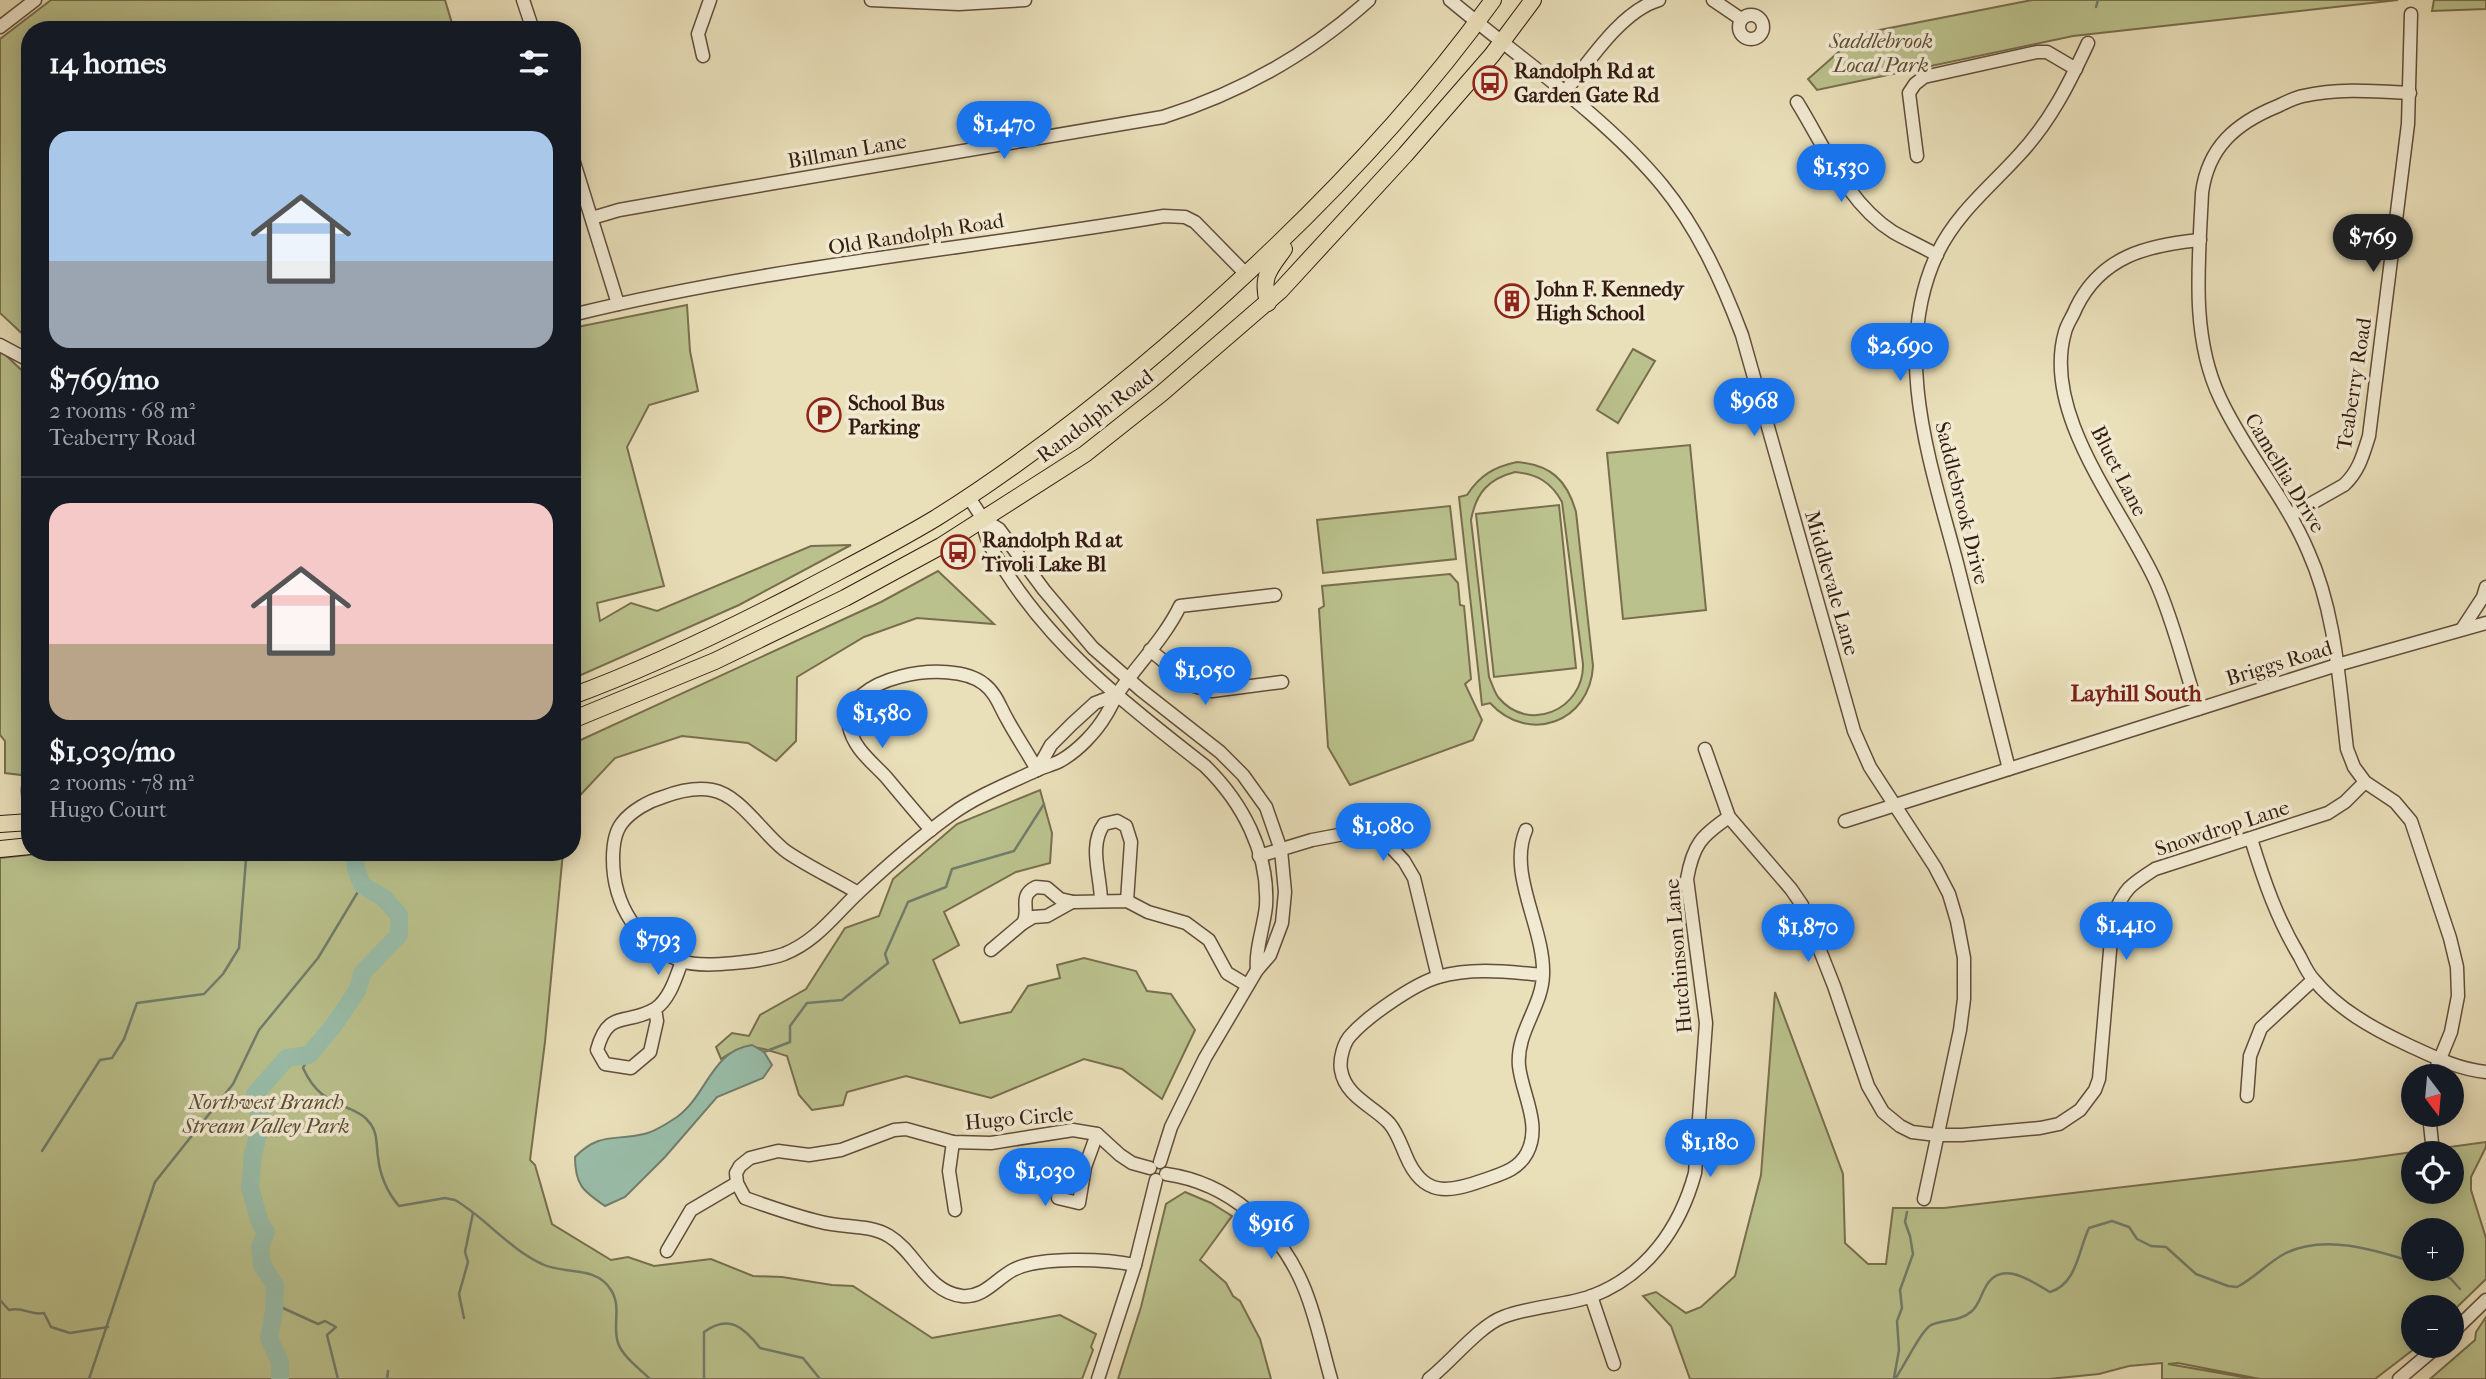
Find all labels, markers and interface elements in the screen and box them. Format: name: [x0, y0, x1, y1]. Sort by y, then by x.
park label: Saddlebrook Local Park: [1828, 29, 1933, 77]
icon: filters: [515, 44, 553, 82]
text: 14 homes: [49, 46, 166, 81]
place label: Randolph Rd at Garden Gate Rd: [1514, 59, 1660, 107]
bus stop icon: Randolph Rd at Garden Gate Rd: [1471, 64, 1509, 102]
pin: $1,470: [947, 102, 1061, 161]
text: $1,470: [973, 110, 1035, 137]
street label: Billman Lane: [786, 129, 908, 173]
pin: $1,530: [1784, 144, 1898, 204]
text: $1,530: [1813, 153, 1869, 180]
icon: home: [238, 176, 364, 302]
street label: Old Randolph Road: [826, 208, 1006, 260]
pin: $769: [2332, 215, 2414, 274]
text: $769: [2349, 223, 2397, 250]
place label: John F. Kennedy High School: [1534, 277, 1685, 325]
building icon: John F. Kennedy High School: [1493, 282, 1531, 320]
street label: Teaberry Road: [2332, 315, 2376, 452]
pin: $2,690: [1843, 324, 1957, 383]
text: $2,690: [1867, 332, 1933, 359]
text: $769/mo: [49, 362, 159, 397]
street label: Randolph Road: [1032, 364, 1158, 468]
pin: $968: [1713, 378, 1795, 438]
text: $968: [1730, 387, 1778, 414]
place label: School Bus Parking: [848, 391, 945, 439]
parking icon: School Bus Parking: [805, 396, 843, 434]
text: 2 rooms · 68 m²: [49, 397, 195, 424]
street label: Camellia Drive: [2240, 409, 2330, 537]
street label: Saddlebrook Drive: [1930, 419, 1994, 587]
street label: Bluet Lane: [2086, 422, 2152, 520]
text: Teaberry Road: [49, 424, 196, 451]
street label: Middlevale Lane: [1800, 508, 1864, 658]
place label: Randolph Rd at Tivoli Lake Bl: [981, 528, 1123, 576]
bus stop icon: Randolph Rd at Tivoli Lake Bl: [939, 533, 977, 571]
icon: home: [238, 548, 364, 674]
street label: Briggs Road: [2223, 635, 2336, 691]
pin: $1,050: [1148, 648, 1262, 707]
text: $1,050: [1175, 656, 1235, 683]
district label: Layhill South: [2070, 680, 2203, 707]
pin: $1,580: [825, 690, 939, 750]
text: $1,580: [853, 699, 911, 726]
text: $1,030/mo: [49, 734, 175, 769]
text: 2 rooms · 78 m²: [49, 769, 194, 796]
street label: Snowdrop Lane: [2152, 795, 2292, 861]
text: Hugo Court: [49, 796, 167, 823]
pin: $1,080: [1326, 804, 1440, 863]
text: $1,080: [1352, 812, 1414, 839]
street label: Hutchinson Lane: [1659, 878, 1697, 1034]
pin: $1,410: [2069, 902, 2183, 962]
pin: $1,870: [1751, 904, 1865, 964]
text: $1,410: [2096, 911, 2156, 938]
text: $1,870: [1778, 913, 1838, 940]
pin: $793: [617, 918, 699, 977]
text: $793: [635, 926, 681, 953]
north arrow: [2401, 1064, 2464, 1127]
map controls: [2401, 1064, 2464, 1358]
park label: Northwest Branch Stream Valley Park: [181, 1090, 350, 1138]
street label: Hugo Circle: [964, 1101, 1074, 1135]
pin: $1,180: [1653, 1120, 1767, 1179]
text: $1,180: [1681, 1128, 1739, 1155]
button: locate: [2401, 1141, 2464, 1204]
pin: $1,030: [988, 1148, 1102, 1208]
text: $1,030: [1015, 1157, 1075, 1184]
pin: $916: [1230, 1202, 1312, 1261]
text: $916: [1248, 1210, 1294, 1237]
button: +: [2401, 1218, 2464, 1281]
button: −: [2401, 1295, 2464, 1358]

